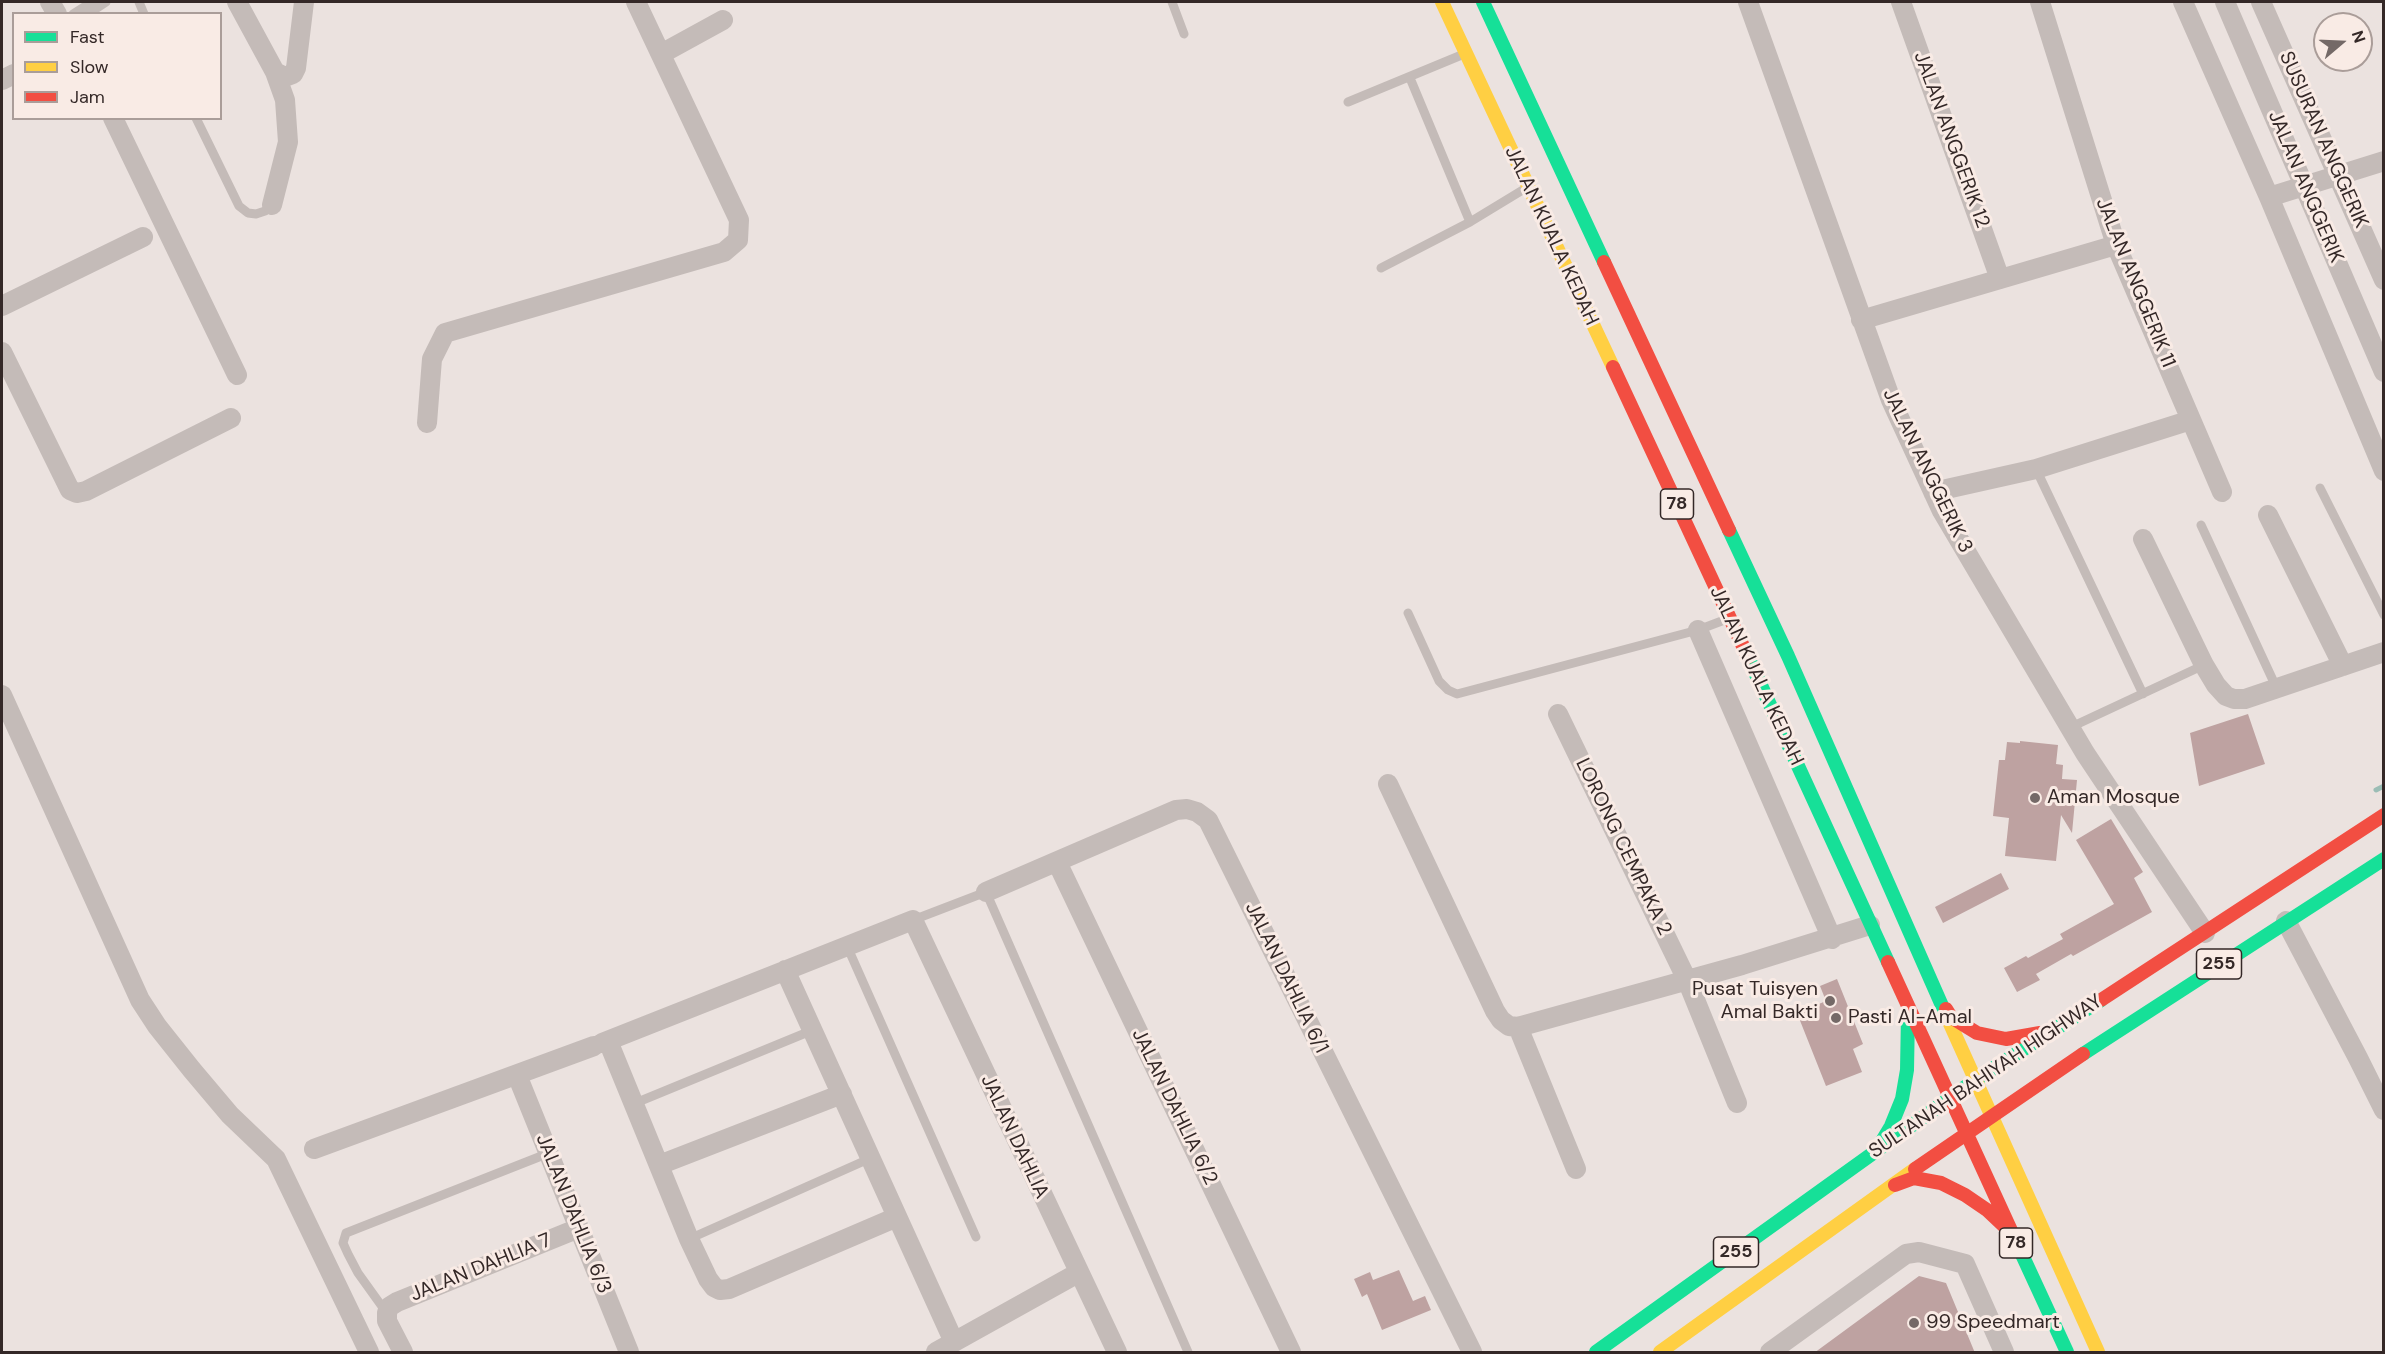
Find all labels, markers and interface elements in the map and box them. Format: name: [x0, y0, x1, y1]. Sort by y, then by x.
legend: [12, 12, 222, 120]
north arrow: [2313, 12, 2373, 72]
text: Fast: [70, 25, 105, 49]
text: N: [2347, 28, 2370, 46]
street label: SUSURAN ANGGERIK: [2273, 48, 2373, 232]
street label: JALAN ANGGERIK 12: [1908, 49, 1994, 231]
text: Slow: [70, 55, 109, 79]
text: Jam: [70, 85, 105, 109]
street label: JALAN ANGGERIK: [2262, 107, 2348, 267]
street label: JALAN KUALA KEDAH: [1499, 143, 1603, 329]
street label: JALAN ANGGERIK 11: [2090, 195, 2180, 371]
street label: JALAN ANGGERIK 3: [1877, 385, 1977, 557]
road number: 78: [1660, 489, 1694, 519]
street label: JALAN KUALA KEDAH: [1704, 583, 1808, 769]
street label: LORONG CEMPAKA 2: [1570, 755, 1676, 939]
place label: Aman Mosque: [2047, 786, 2180, 810]
marker: Aman Mosque: [2028, 791, 2042, 805]
street label: JALAN DAHLIA 6/1: [1239, 899, 1333, 1057]
road number: 255: [2196, 949, 2242, 979]
place label: Pusat Tuisyen Amal Bakti: [1692, 978, 1818, 1025]
street label: SULTANAH BAHIYAH HIGHWAY: [1865, 990, 2107, 1164]
marker: Pusat Tuisyen Amal Bakti: [1823, 994, 1837, 1008]
place label: Pasti Al-Amal: [1848, 1006, 1972, 1030]
marker: Pasti Al-Amal: [1829, 1011, 1843, 1025]
street label: JALAN DAHLIA 6/2: [1126, 1025, 1222, 1189]
street label: JALAN DAHLIA: [975, 1071, 1053, 1203]
street label: JALAN DAHLIA 6/3: [530, 1131, 616, 1297]
road number: 78: [2000, 1228, 2032, 1258]
street label: JALAN DAHLIA 7: [407, 1229, 555, 1307]
road number: 255: [1714, 1237, 1758, 1267]
place label: 99 Speedmart: [1926, 1311, 2060, 1335]
marker: 99 Speedmart: [1907, 1316, 1921, 1330]

